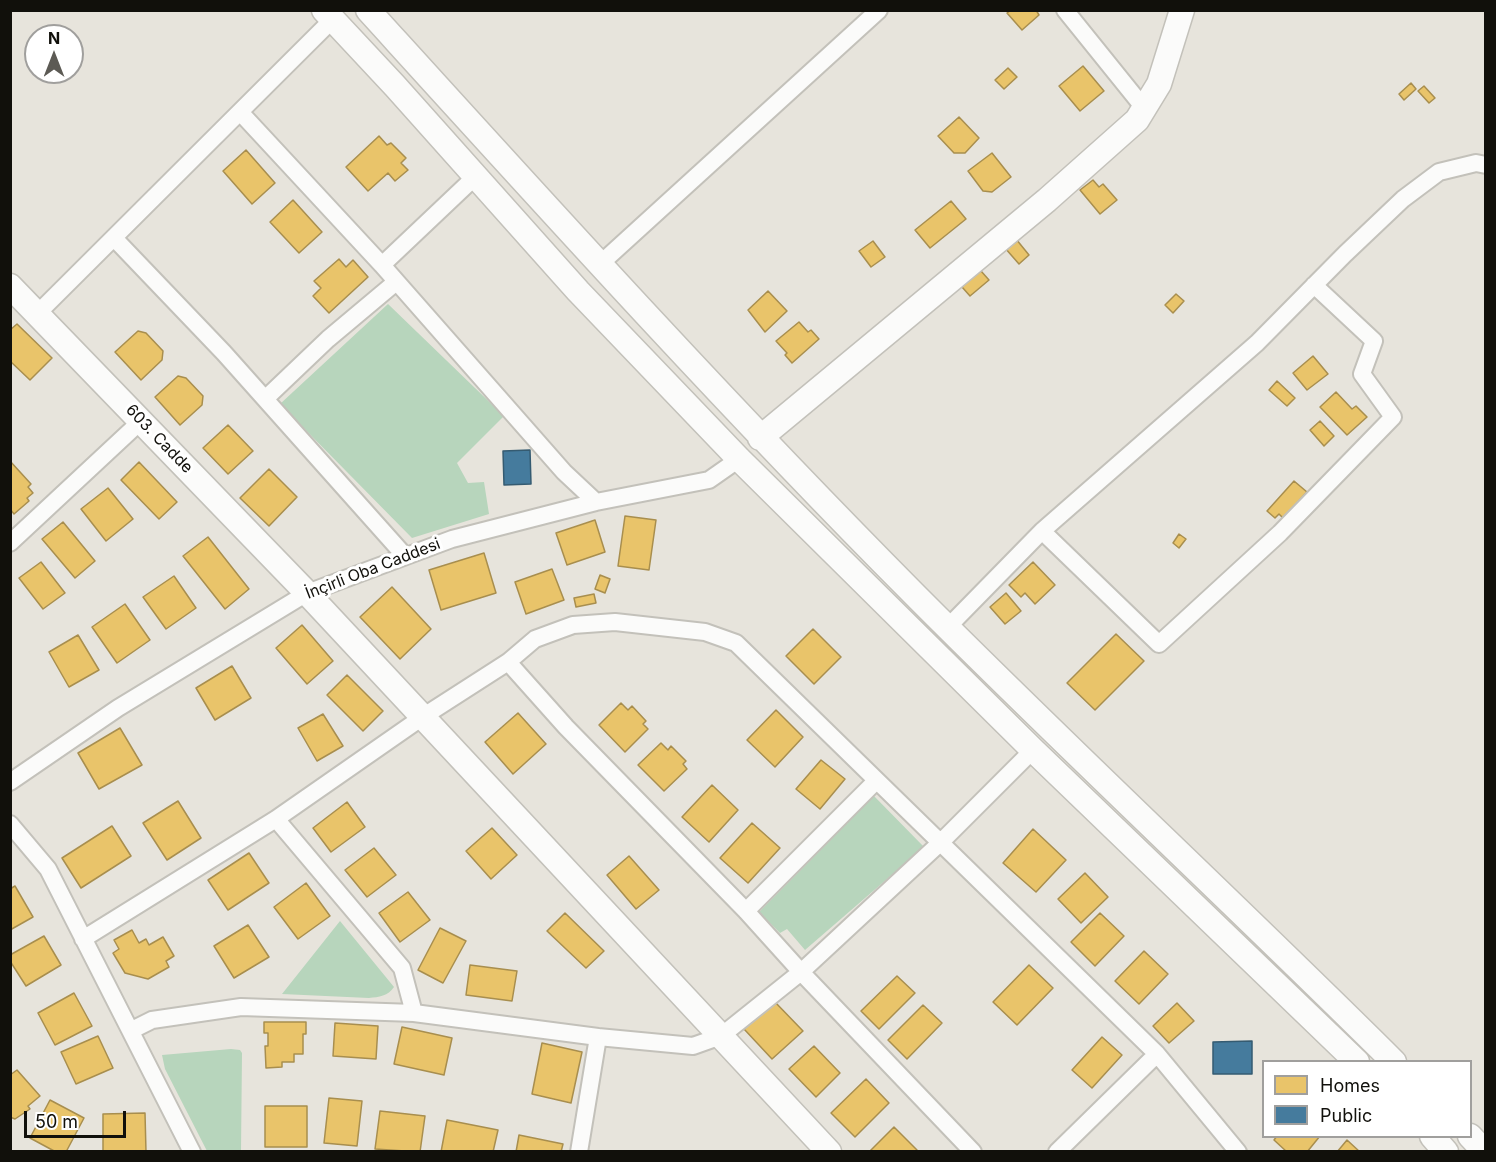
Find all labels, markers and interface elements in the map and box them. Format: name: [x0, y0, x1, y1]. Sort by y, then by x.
north arrow: [24, 24, 84, 84]
text: N: [48, 28, 60, 48]
street label: 603. Cadde: [121, 401, 197, 477]
street label: İnçirli Oba Caddesi: [303, 534, 443, 604]
legend: [1262, 1060, 1472, 1138]
text: Homes: [1320, 1075, 1380, 1096]
scale bar: [27, 1099, 129, 1137]
text: Public: [1320, 1105, 1372, 1126]
text: 50 m: [35, 1111, 78, 1132]

